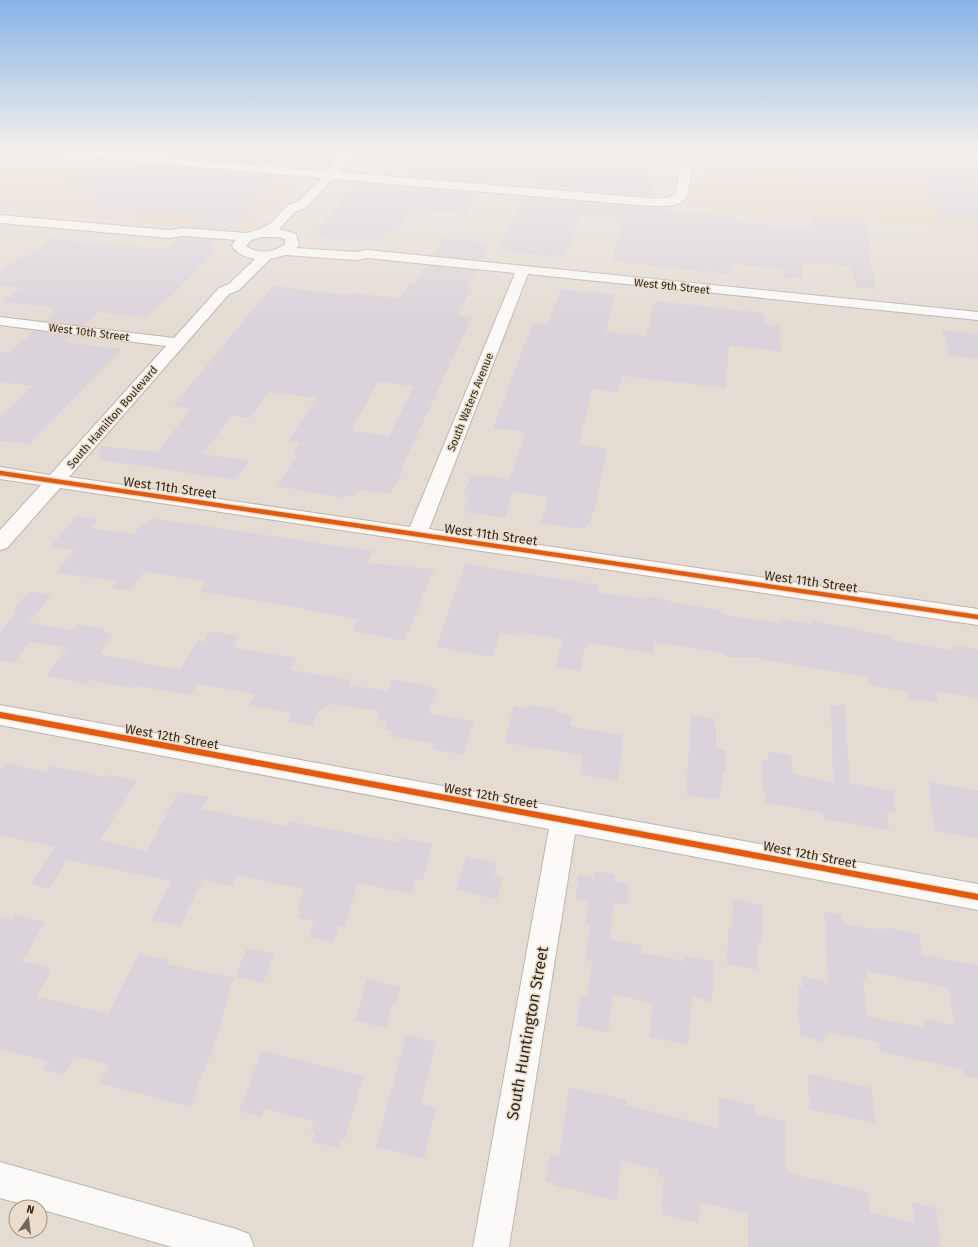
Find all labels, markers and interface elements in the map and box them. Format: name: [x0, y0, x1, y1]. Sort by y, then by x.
street label: West 9th Street: [633, 276, 710, 297]
street label: West 10th Street: [48, 321, 130, 344]
street label: South Waters Avenue: [445, 351, 496, 453]
street label: South Hamilton Boulevard: [64, 364, 160, 471]
street label: West 11th Street: [122, 474, 218, 502]
street label: West 11th Street: [443, 521, 539, 549]
street label: West 11th Street: [763, 568, 859, 596]
street label: West 12th Street: [124, 721, 220, 752]
street label: West 12th Street: [443, 780, 539, 811]
street label: West 12th Street: [762, 838, 858, 871]
street label: South Huntington Street: [503, 944, 552, 1122]
north arrow: [8, 1199, 48, 1239]
text: N: [25, 1203, 35, 1217]

